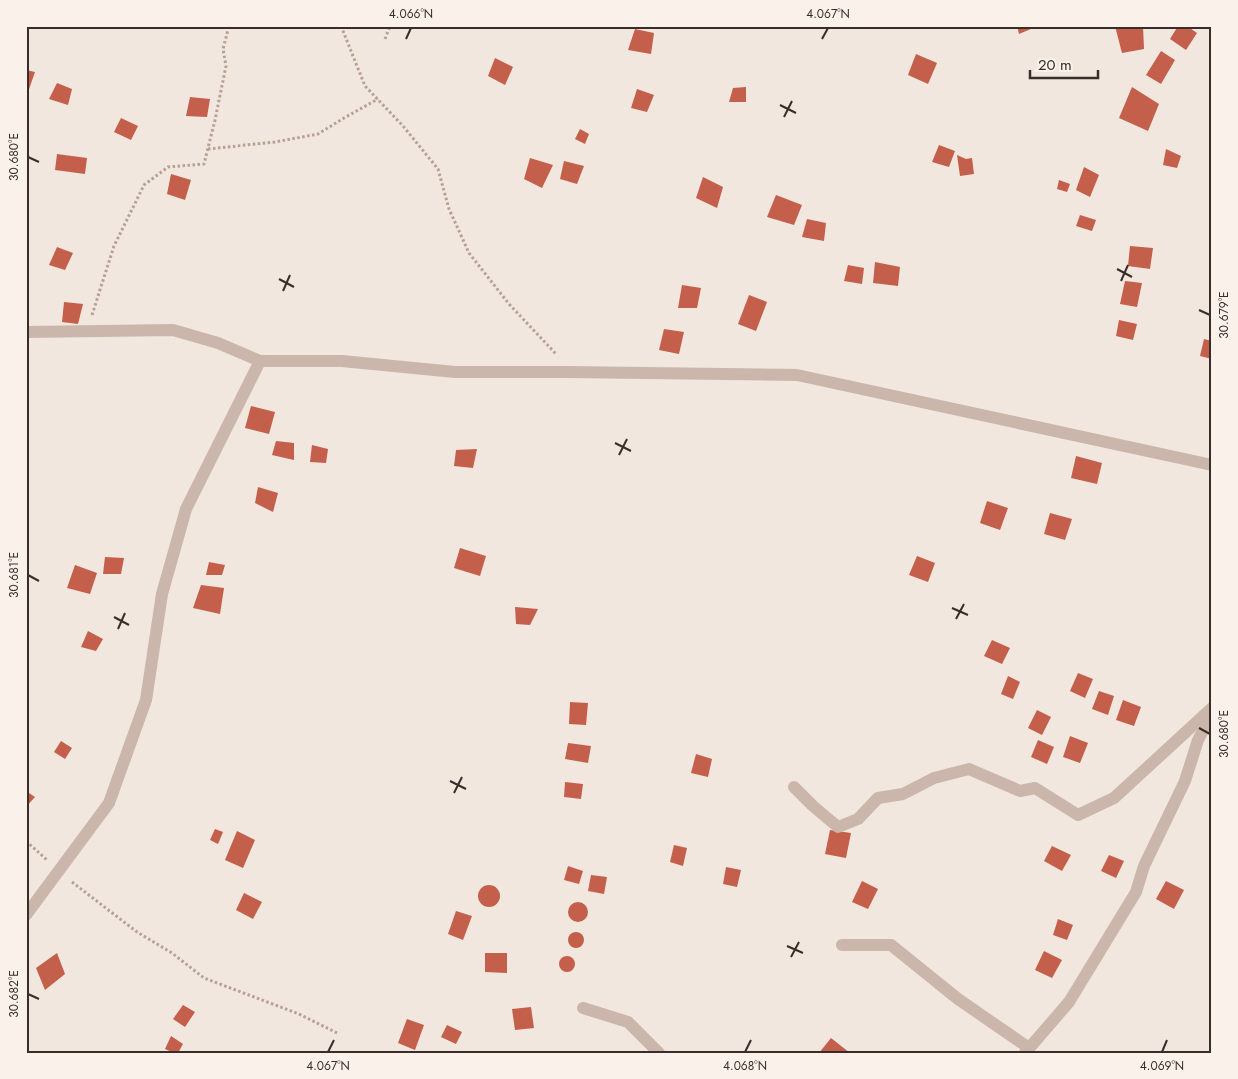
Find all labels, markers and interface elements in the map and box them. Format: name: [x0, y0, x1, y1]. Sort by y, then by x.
text: 4.066°N: [389, 5, 433, 23]
text: 4.067°N: [806, 5, 850, 23]
scale bar: [1030, 48, 1098, 80]
text: 20 m: [1038, 54, 1072, 76]
text: 30.680°E: [5, 133, 23, 181]
text: 30.679°E: [1215, 291, 1233, 339]
text: 30.681°E: [5, 552, 23, 598]
text: 30.680°E: [1215, 710, 1233, 758]
text: 30.682°E: [5, 970, 23, 1018]
text: 4.067°N: [306, 1057, 350, 1075]
text: 4.068°N: [723, 1057, 767, 1075]
text: 4.069°N: [1140, 1057, 1184, 1075]

